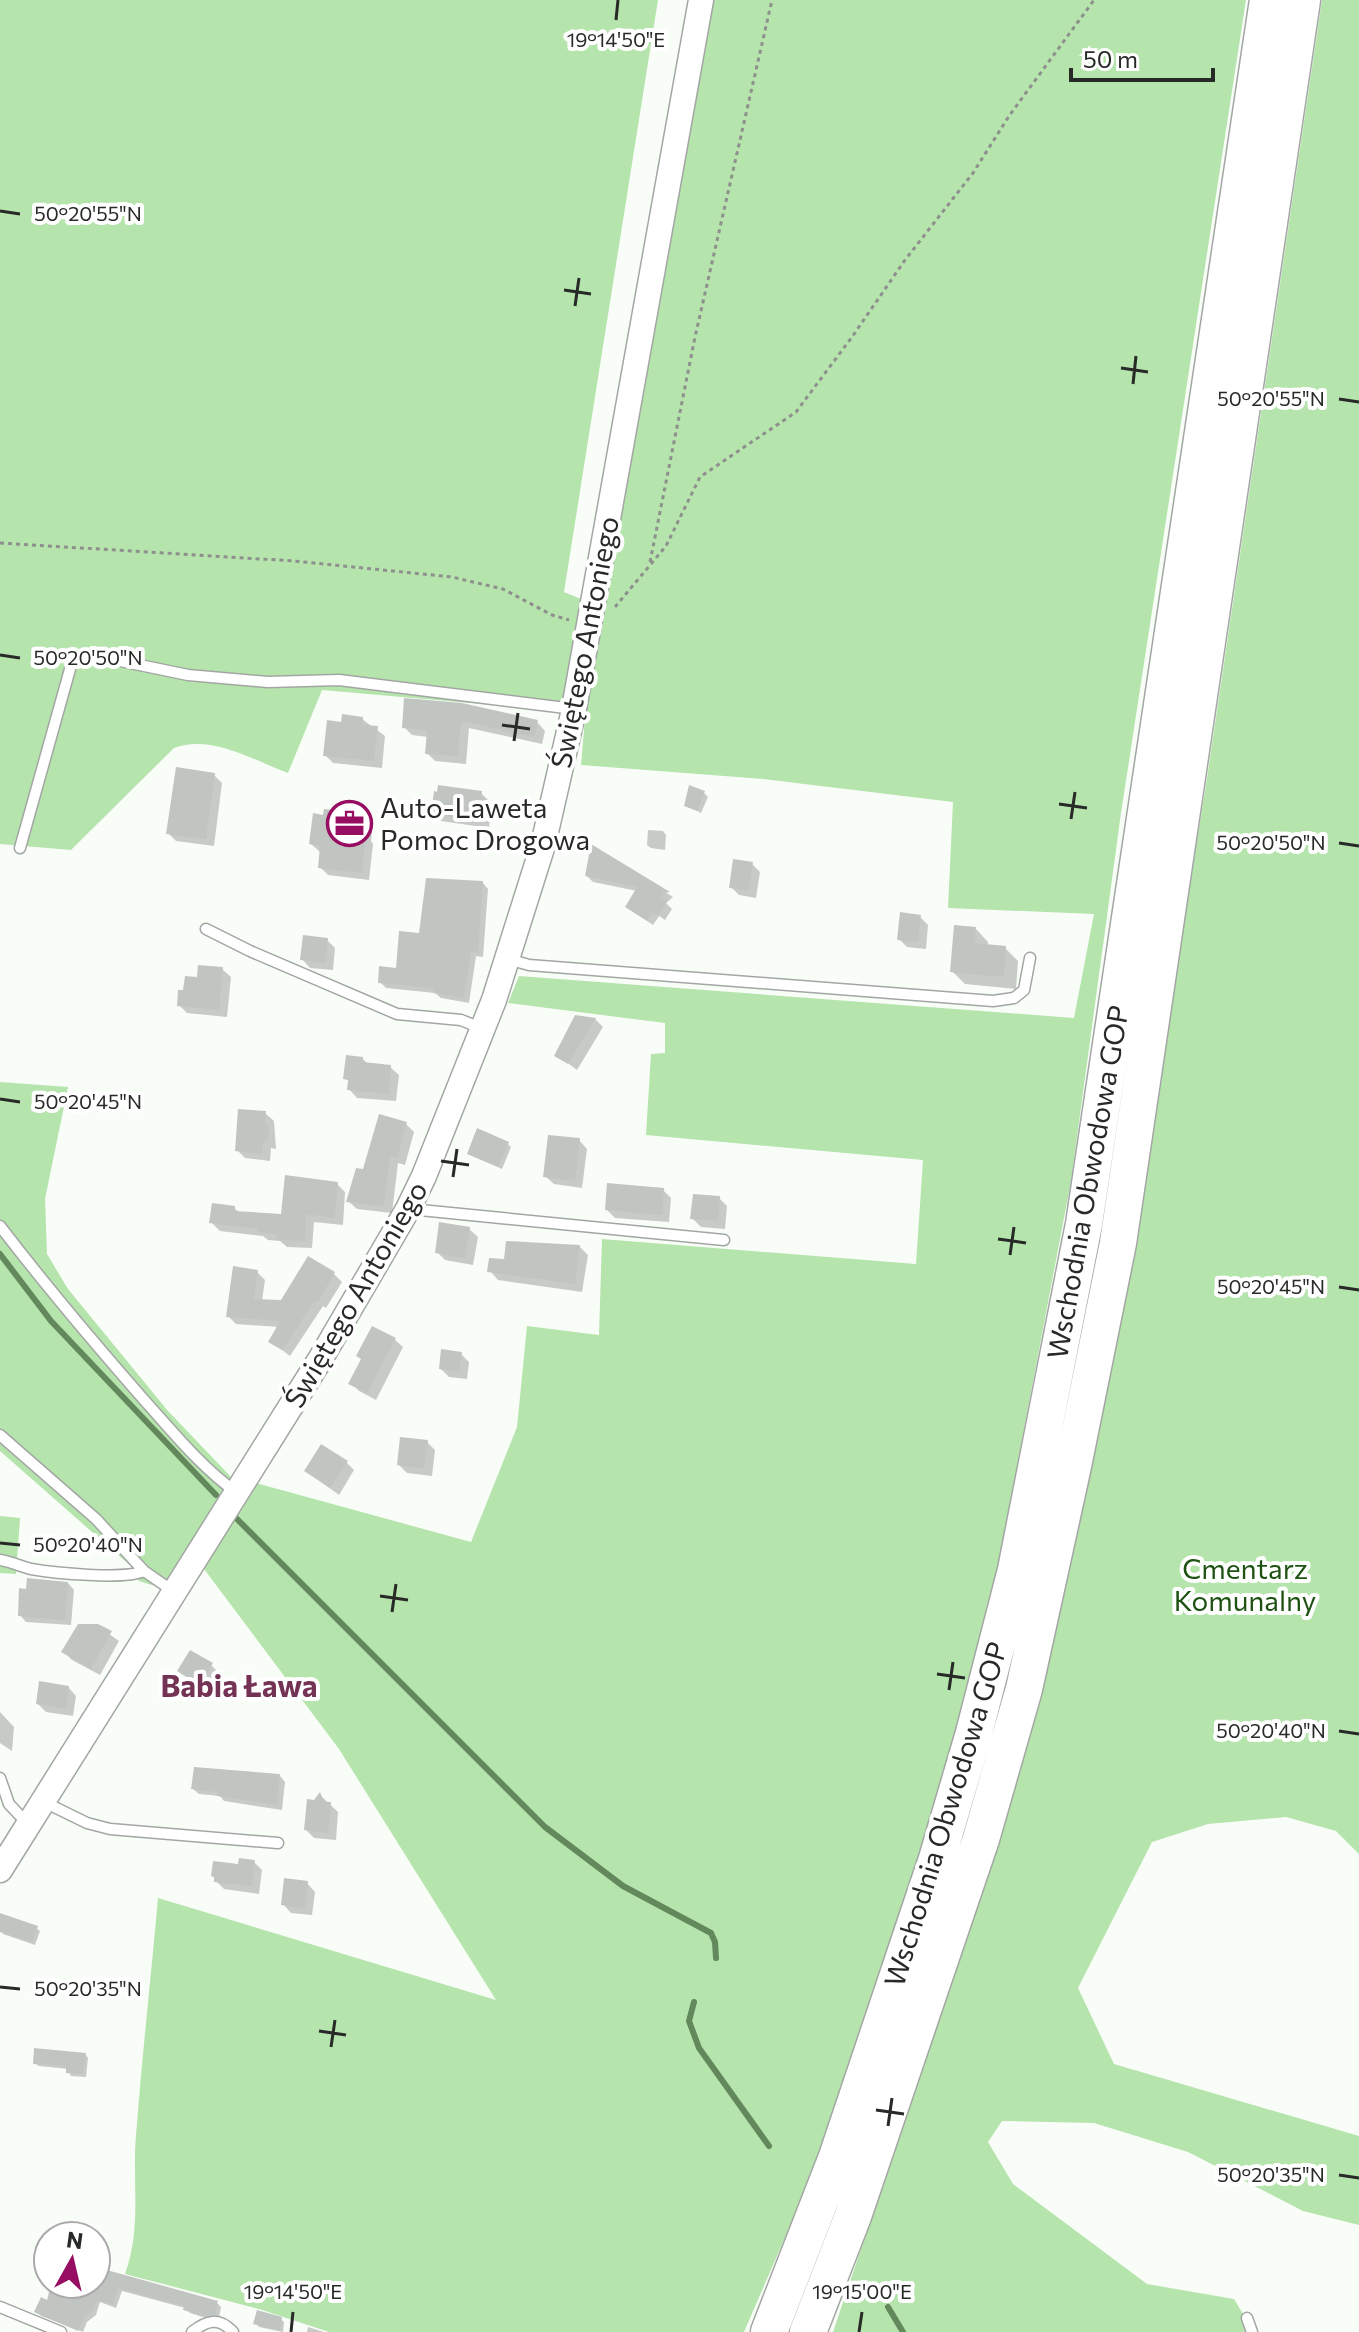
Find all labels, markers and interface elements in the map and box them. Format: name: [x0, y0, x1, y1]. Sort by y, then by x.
text: 19°14'50"E: [567, 27, 665, 51]
scale bar: [1071, 32, 1213, 82]
text: 50 m: [1083, 44, 1138, 73]
text: 50°20'55"N: [34, 201, 142, 225]
text: 50°20'55"N: [1217, 386, 1325, 410]
street label: Świętego Antoniego: [543, 513, 625, 771]
text: 50°20'50"N: [33, 645, 143, 669]
place label: Auto-Laweta Pomoc Drogowa: [380, 790, 590, 856]
office icon: Auto-Laweta Pomoc Drogowa: [325, 799, 373, 847]
text: 50°20'50"N: [1216, 830, 1326, 854]
street label: Wschodnia Obwodowa GOP: [1039, 1002, 1135, 1362]
text: 50°20'45"N: [34, 1089, 142, 1113]
street label: Świętego Antoniego: [276, 1175, 434, 1413]
text: 50°20'45"N: [1217, 1274, 1325, 1298]
text: 50°20'40"N: [33, 1532, 143, 1556]
park label: Cmentarz Komunalny: [1174, 1551, 1316, 1617]
street label: Wschodnia Obwodowa GOP: [876, 1638, 1014, 1990]
district label: Babia Ława: [160, 1666, 318, 1703]
text: 50°20'40"N: [1216, 1718, 1326, 1742]
text: 50°20'35"N: [34, 1976, 142, 2000]
text: 50°20'35"N: [1217, 2162, 1325, 2186]
north arrow: [32, 2220, 112, 2300]
text: N: [65, 2225, 85, 2254]
text: 19°14'50"E: [244, 2279, 342, 2303]
text: 19°15'00"E: [812, 2279, 912, 2303]

